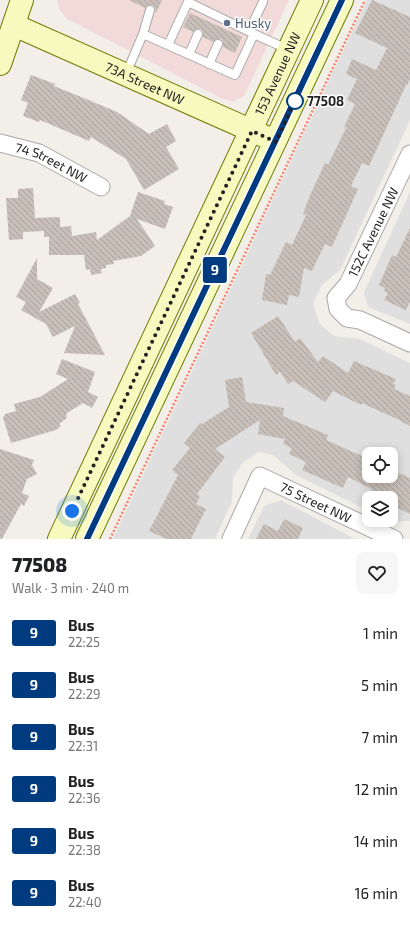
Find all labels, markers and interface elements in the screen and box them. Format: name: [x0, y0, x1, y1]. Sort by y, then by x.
place label: Husky: [235, 15, 271, 31]
marker: Husky: [222, 18, 232, 28]
street label: 153 Avenue NW: [251, 30, 304, 118]
street label: 73A Street NW: [103, 58, 187, 108]
marker: 77508: [286, 92, 304, 110]
place label: 77508: [307, 93, 344, 109]
street label: 74 Street NW: [13, 139, 90, 186]
street label: 152C Avenue NW: [344, 185, 402, 279]
line badge: 9: [202, 257, 228, 283]
text: 9: [211, 261, 219, 278]
map controls: [362, 447, 398, 527]
button: locate: [362, 447, 398, 483]
street label: 75 Street NW: [278, 479, 354, 526]
button: layers: [362, 491, 398, 527]
your location: [62, 501, 82, 521]
button: heart: [356, 552, 398, 594]
text: 77508: [12, 553, 67, 576]
text: Walk · 3 min · 240 m: [12, 580, 129, 596]
text: Bus: [68, 616, 94, 634]
text: 9: [30, 624, 38, 641]
text: 1 min: [363, 624, 398, 642]
text: 22:25: [68, 634, 100, 650]
text: Bus: [68, 668, 94, 686]
text: 9: [30, 676, 38, 693]
text: 5 min: [361, 676, 398, 694]
text: 22:29: [68, 686, 100, 702]
text: Bus: [68, 720, 94, 738]
text: 9: [30, 728, 38, 745]
text: 7 min: [361, 728, 398, 746]
text: 22:31: [68, 738, 98, 754]
text: Bus: [68, 772, 94, 790]
text: 9: [30, 780, 38, 797]
text: 12 min: [355, 780, 398, 798]
text: 22:36: [68, 790, 100, 806]
text: Bus: [68, 824, 94, 842]
text: 9: [30, 832, 38, 849]
text: 14 min: [354, 832, 398, 850]
text: 22:38: [68, 842, 101, 858]
text: Bus: [68, 876, 94, 894]
text: 9: [30, 884, 38, 901]
text: 16 min: [355, 884, 398, 902]
text: 22:40: [68, 894, 102, 910]

